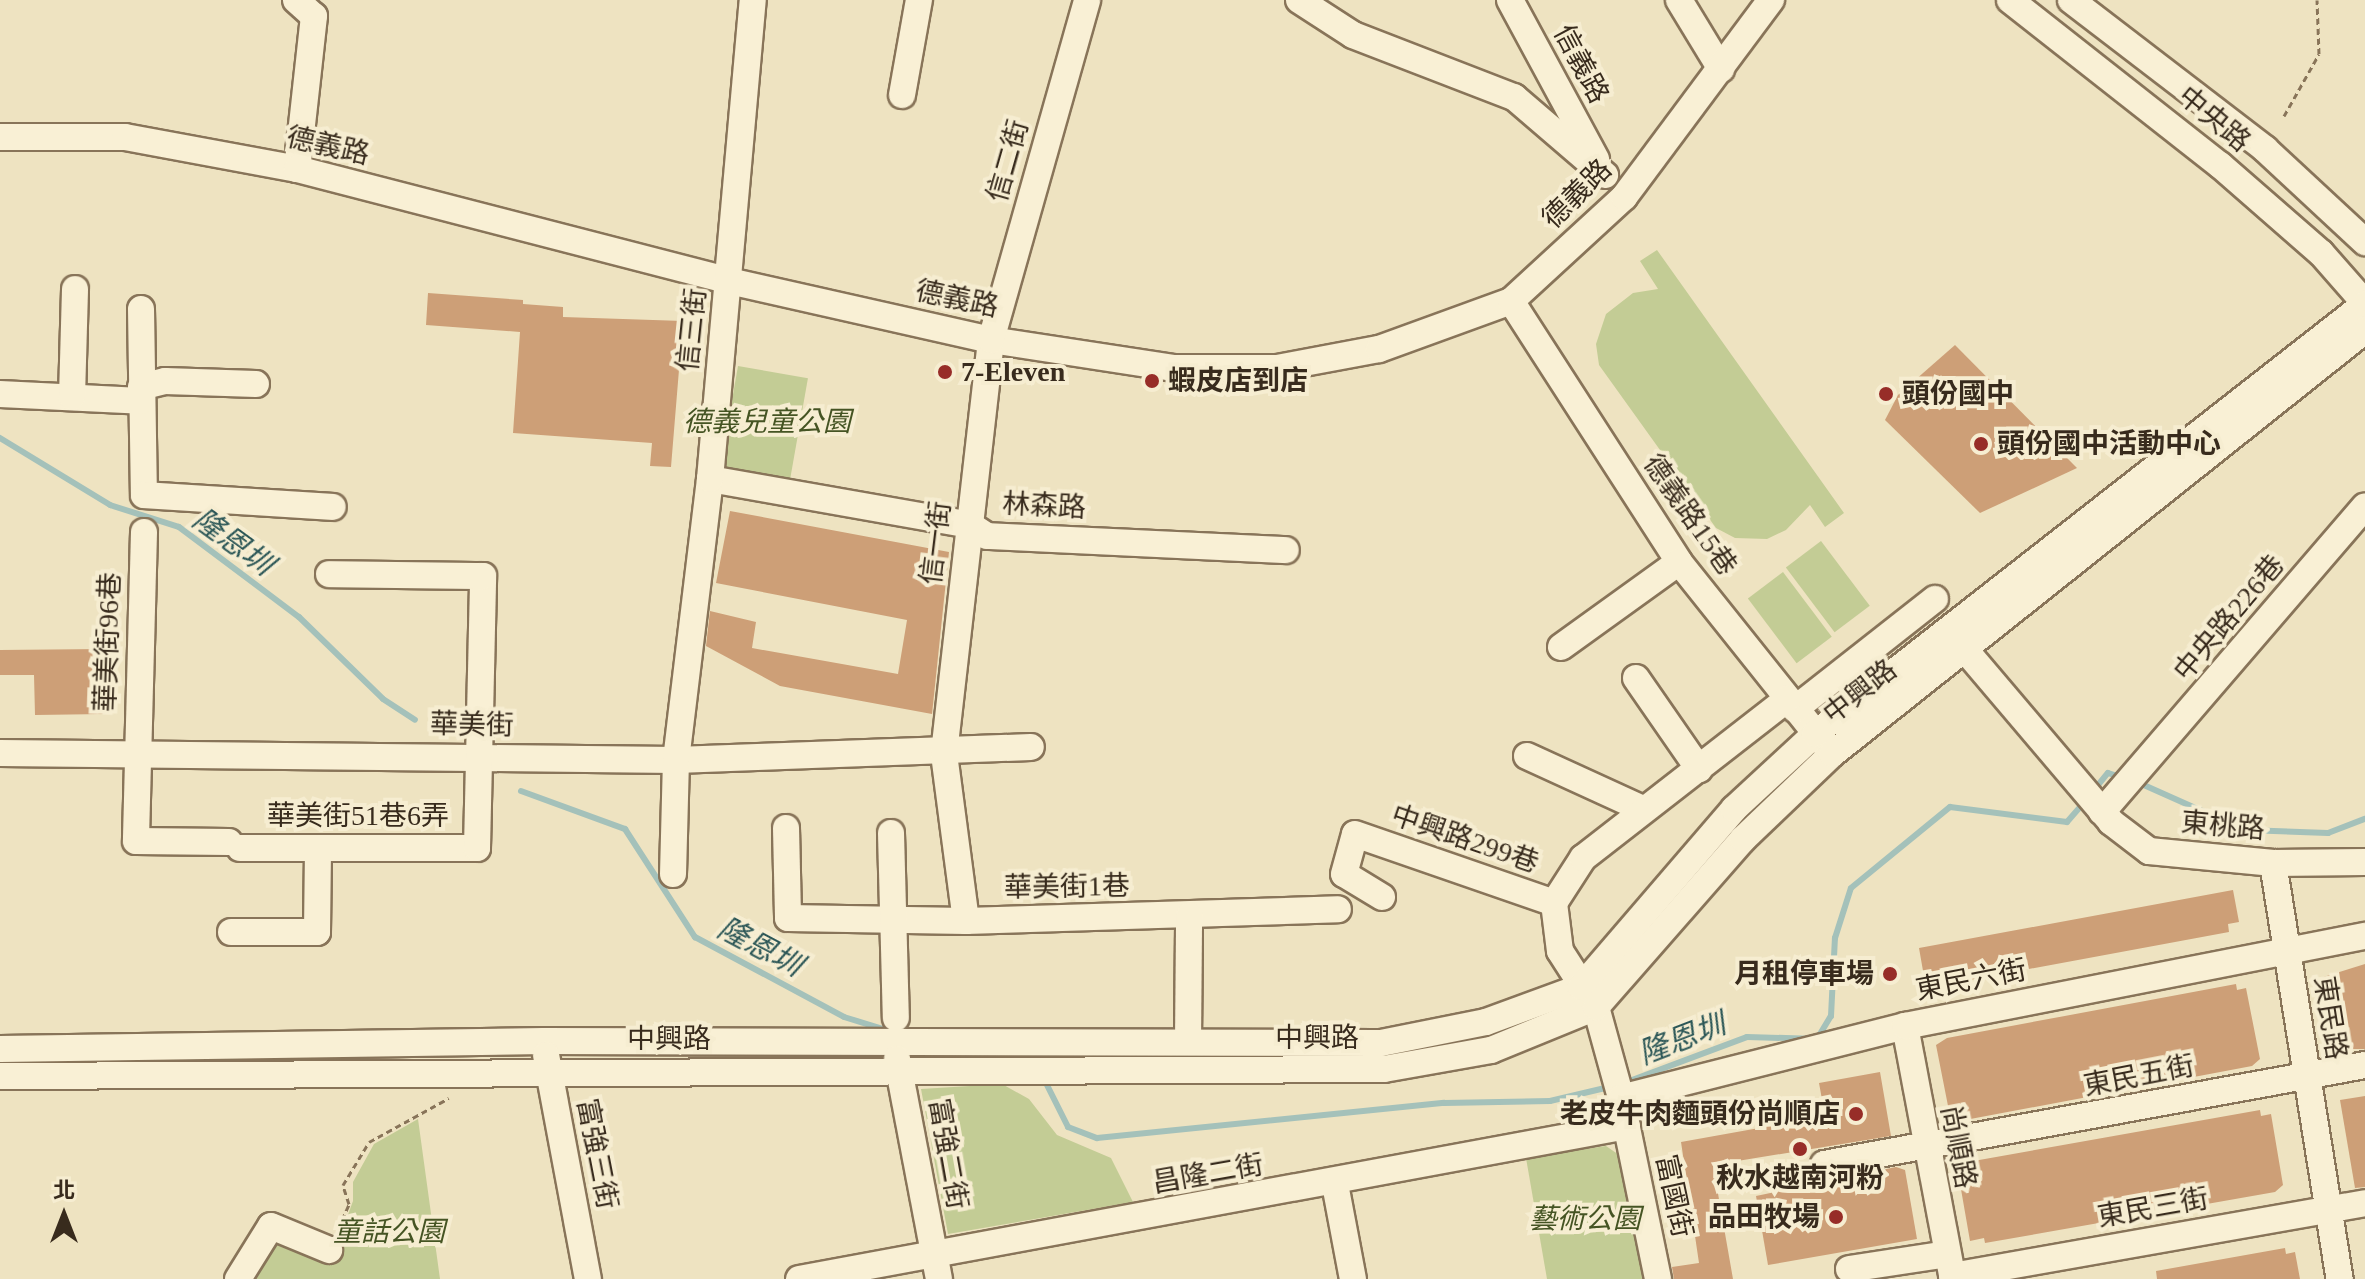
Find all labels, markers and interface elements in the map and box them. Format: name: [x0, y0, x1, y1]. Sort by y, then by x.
street label: 信義路: [1546, 19, 1616, 109]
street label: 中央路: [2171, 79, 2257, 159]
street label: 信二街: [980, 116, 1036, 206]
street label: 德義路: [283, 120, 373, 172]
street label: 德義路: [1535, 152, 1619, 236]
street label: 德義路: [912, 274, 1002, 324]
street label: 信三街: [671, 286, 713, 374]
place label: 7-Eleven: [961, 355, 1065, 389]
marker: 7-Eleven: [936, 363, 954, 381]
place label: 蝦皮店到店: [1168, 364, 1308, 398]
marker: 蝦皮店到店: [1143, 372, 1161, 390]
place label: 頭份國中: [1902, 377, 2014, 411]
marker: 頭份國中: [1877, 385, 1895, 403]
park label: 德義兒童公園: [683, 405, 851, 439]
place label: 頭份國中活動中心: [1997, 427, 2221, 461]
marker: 頭份國中活動中心: [1972, 435, 1990, 453]
street label: 德義路15巷: [1636, 448, 1744, 582]
street label: 林森路: [1001, 487, 1087, 525]
street label: 信一街: [914, 499, 958, 587]
water label: 隆恩圳: [186, 501, 280, 583]
street label: 中央路226巷: [2167, 548, 2291, 688]
street label: 華美街96巷: [89, 571, 127, 713]
street label: 中興路: [1817, 653, 1903, 731]
street label: 華美街: [430, 707, 514, 743]
street label: 中興路299巷: [1387, 798, 1543, 880]
street label: 華美街51巷6弄: [267, 799, 449, 833]
street label: 東桃路: [2180, 806, 2266, 846]
street label: 華美街1巷: [1004, 869, 1130, 905]
water label: 隆恩圳: [712, 910, 808, 984]
street label: 東民六街: [1913, 953, 2029, 1007]
place label: 月租停車場: [1734, 957, 1874, 991]
marker: 月租停車場: [1881, 965, 1899, 983]
street label: 東民路: [2307, 974, 2353, 1062]
water label: 隆恩圳: [1634, 1006, 1730, 1072]
street label: 中興路: [1275, 1021, 1359, 1055]
street label: 中興路: [627, 1022, 711, 1056]
street label: 東民五街: [2081, 1049, 2197, 1103]
street label: 富強三街: [570, 1096, 624, 1212]
street label: 富強二街: [922, 1096, 974, 1212]
place label: 老皮牛肉麵頭份尚順店: [1560, 1097, 1840, 1131]
street label: 尚順路: [1933, 1103, 1983, 1191]
marker: 老皮牛肉麵頭份尚順店: [1847, 1105, 1865, 1123]
marker: 秋水越南河粉: [1791, 1140, 1809, 1158]
street label: 昌隆二街: [1150, 1148, 1266, 1200]
street label: 富國街: [1649, 1151, 1699, 1241]
place label: 秋水越南河粉: [1716, 1161, 1884, 1195]
north arrow: [24, 1175, 104, 1255]
text: 北: [53, 1178, 75, 1203]
street label: 東民三街: [2095, 1182, 2211, 1234]
place label: 品田牧場: [1708, 1200, 1820, 1234]
park label: 藝術公園: [1529, 1202, 1641, 1236]
marker: 品田牧場: [1827, 1208, 1845, 1226]
park label: 童話公園: [333, 1215, 445, 1249]

